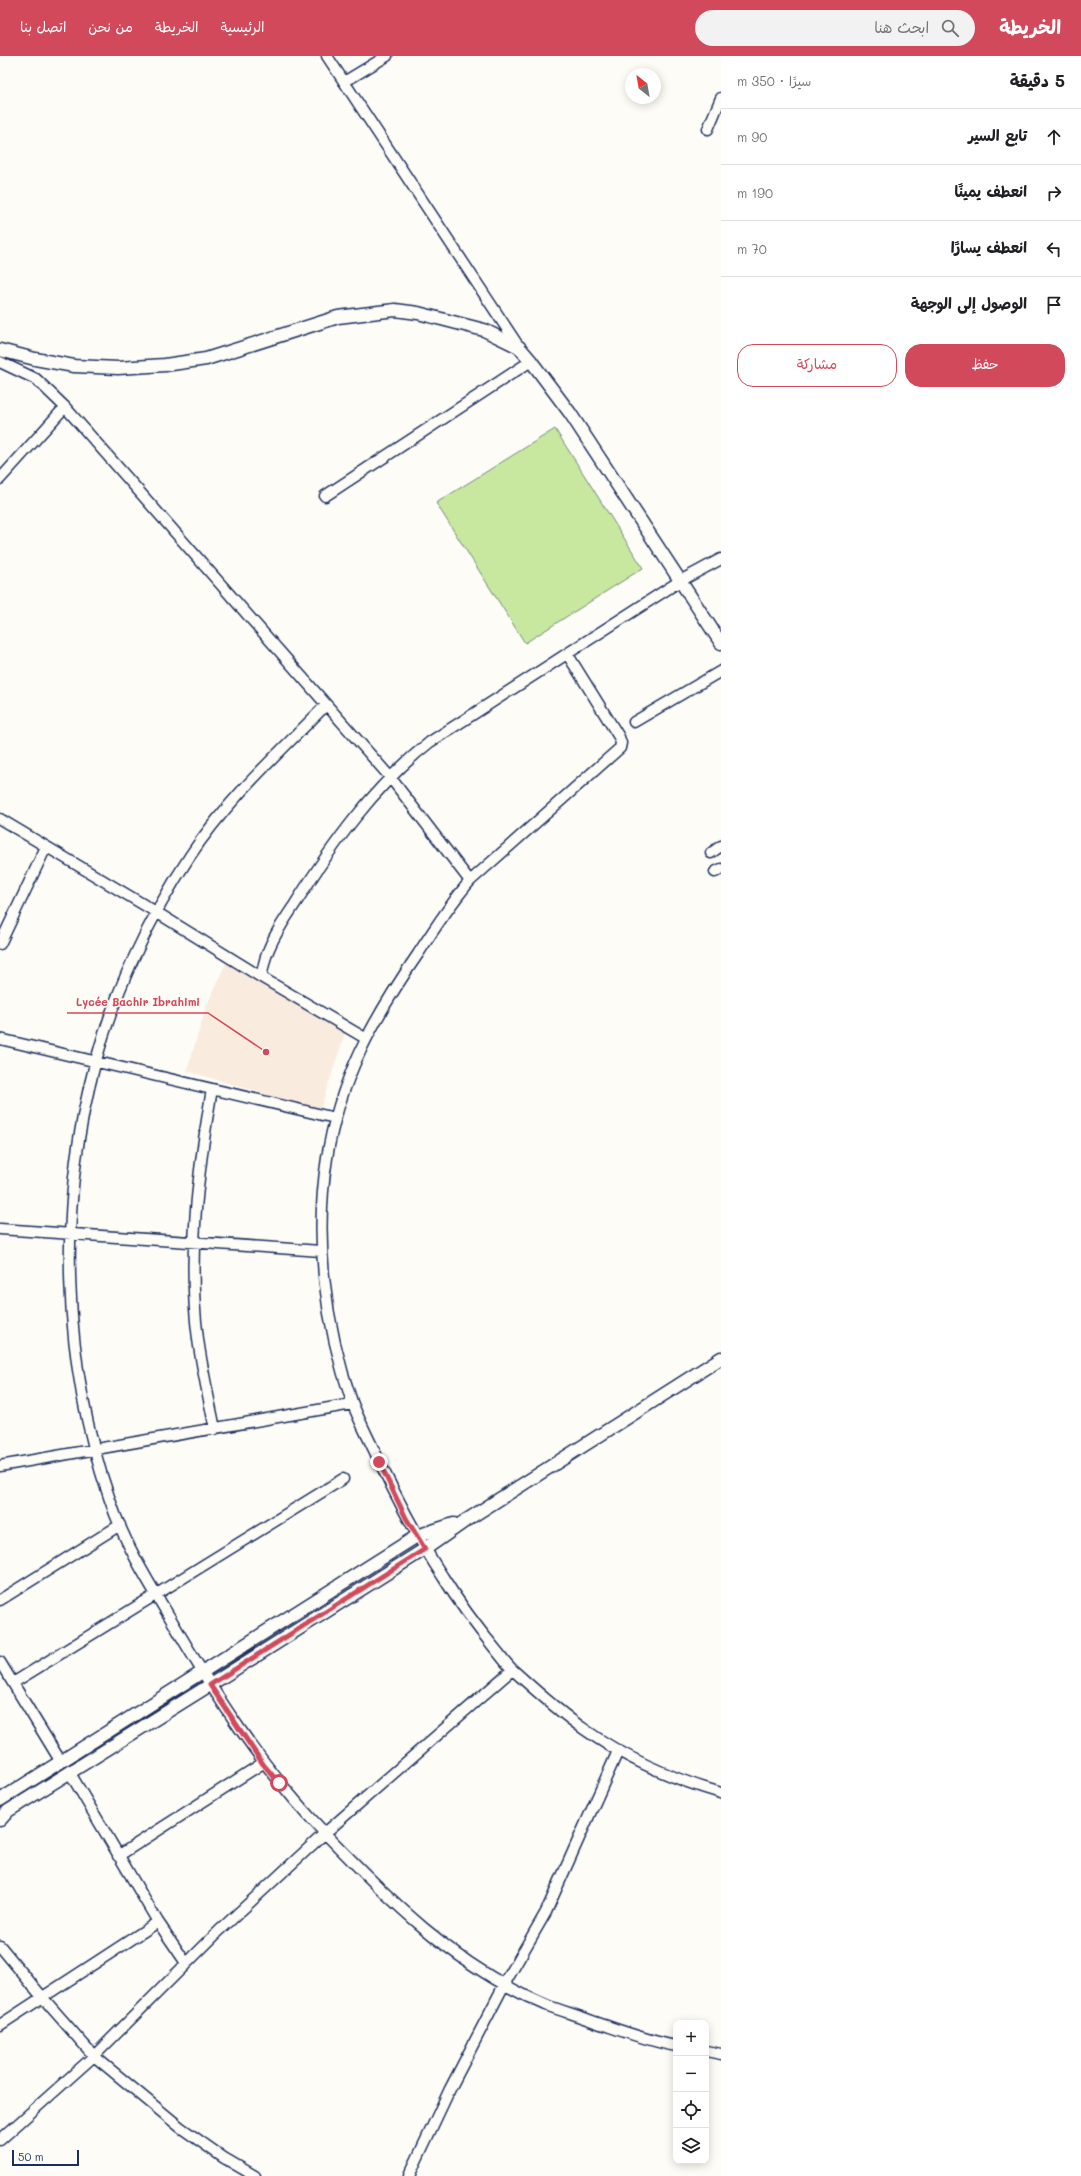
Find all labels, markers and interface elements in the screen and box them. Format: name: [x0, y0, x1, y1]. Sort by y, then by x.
search box: [695, 10, 975, 46]
text: الخريطة: [999, 14, 1061, 39]
text: اتصل بنا: [20, 17, 66, 36]
text: من نحن: [88, 17, 133, 36]
text: الخريطة: [155, 17, 199, 36]
text: الرئيسية: [221, 17, 264, 36]
text: ابحث هنا: [874, 17, 929, 37]
icon: search: [939, 17, 961, 39]
north arrow: [625, 68, 661, 104]
text: 5 دقيقة: [1010, 69, 1065, 91]
text: سيرًا · 350 m: [737, 72, 811, 89]
text: تابع السير: [968, 125, 1027, 145]
icon: ahead: [1043, 126, 1065, 148]
text: 90 m: [737, 128, 767, 145]
text: انعطف يمينًا: [955, 181, 1027, 201]
icon: right: [1043, 182, 1065, 204]
text: 190 m: [737, 184, 773, 201]
text: انعطف يسارًا: [951, 237, 1027, 257]
icon: left: [1043, 238, 1065, 260]
text: 70 m: [737, 240, 767, 257]
text: الوصول إلى الوجهة: [911, 293, 1027, 313]
icon: arrive: [1043, 294, 1065, 316]
button: مشاركة: [737, 344, 897, 387]
button: حفظ: [905, 344, 1065, 387]
callout: Lycée Bachir Ibrahimi: [67, 990, 208, 1013]
text: Lycée Bachir Ibrahimi: [76, 994, 200, 1009]
route end: [370, 1453, 388, 1471]
route start: [270, 1774, 288, 1792]
map controls: [673, 2020, 709, 2164]
button: +: [673, 2020, 709, 2056]
button: −: [673, 2056, 709, 2092]
button: locate: [673, 2092, 709, 2128]
button: layers: [673, 2128, 709, 2164]
scale bar: [12, 2148, 79, 2167]
text: 50 m: [18, 2149, 44, 2164]

